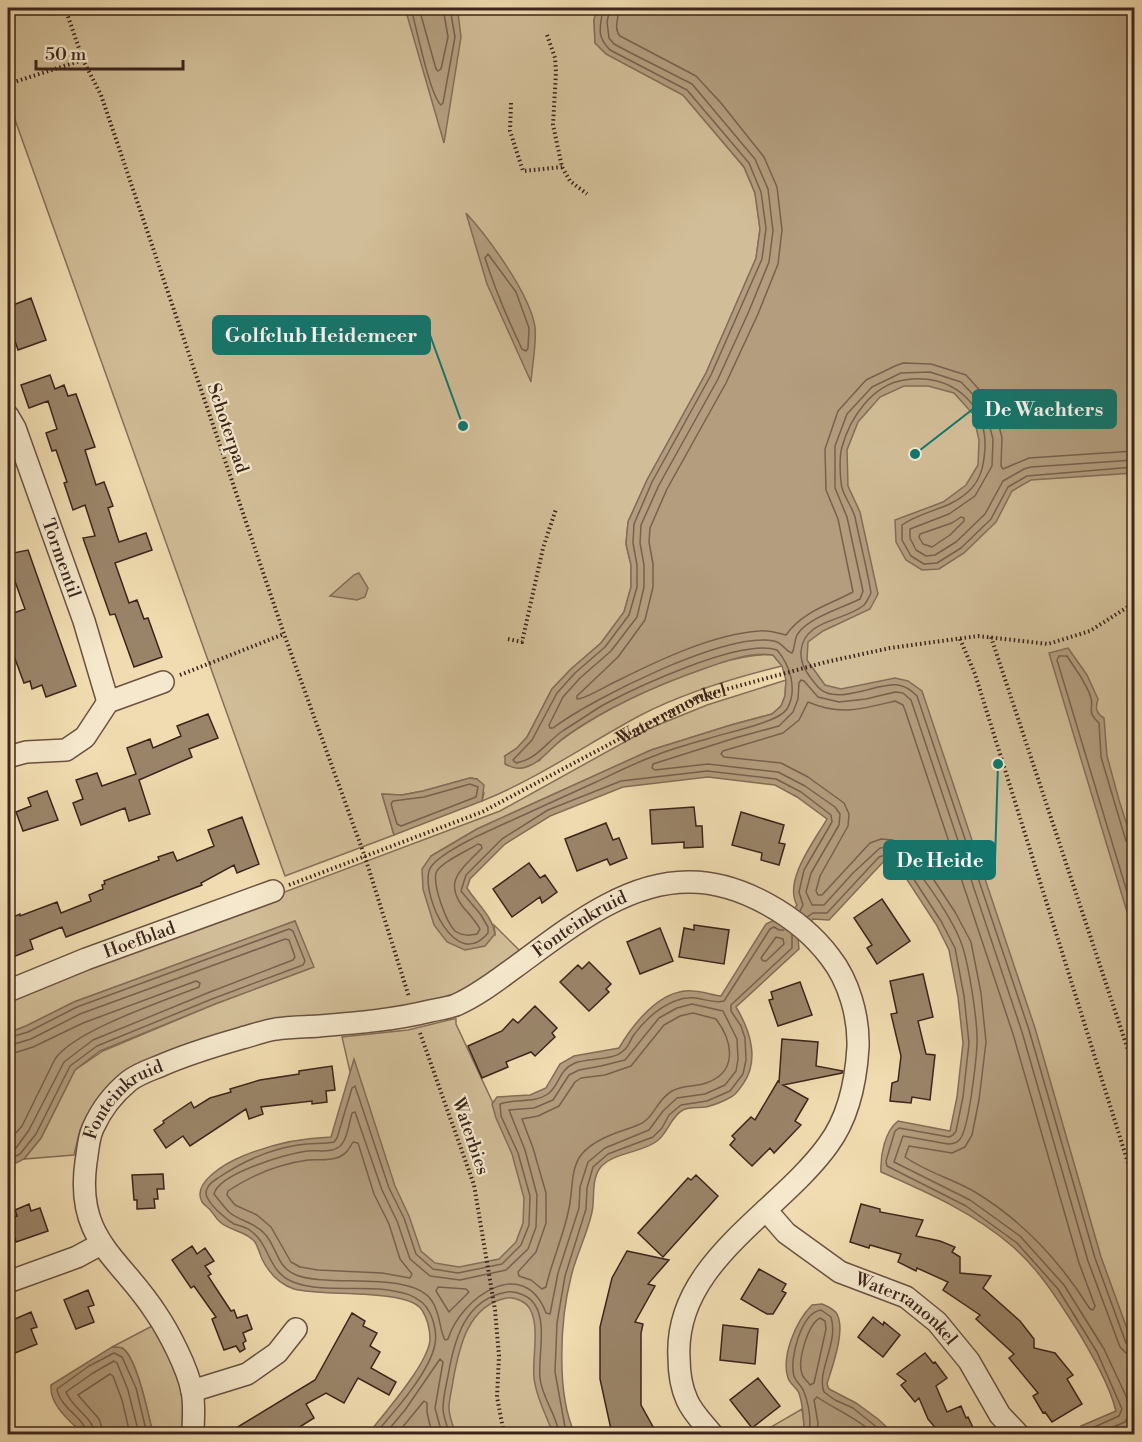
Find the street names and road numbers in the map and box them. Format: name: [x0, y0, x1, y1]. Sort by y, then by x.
street label: Schoterpad: [201, 380, 254, 477]
street label: Tormentil: [36, 515, 86, 602]
street label: Waterranonkel: [612, 679, 730, 751]
street label: Fonteinkruid: [528, 886, 631, 963]
street label: Hoefblad: [100, 916, 179, 964]
street label: Fonteinkruid: [79, 1055, 167, 1142]
street label: Waterbies: [446, 1093, 495, 1178]
street label: Waterranonkel: [851, 1267, 963, 1351]

